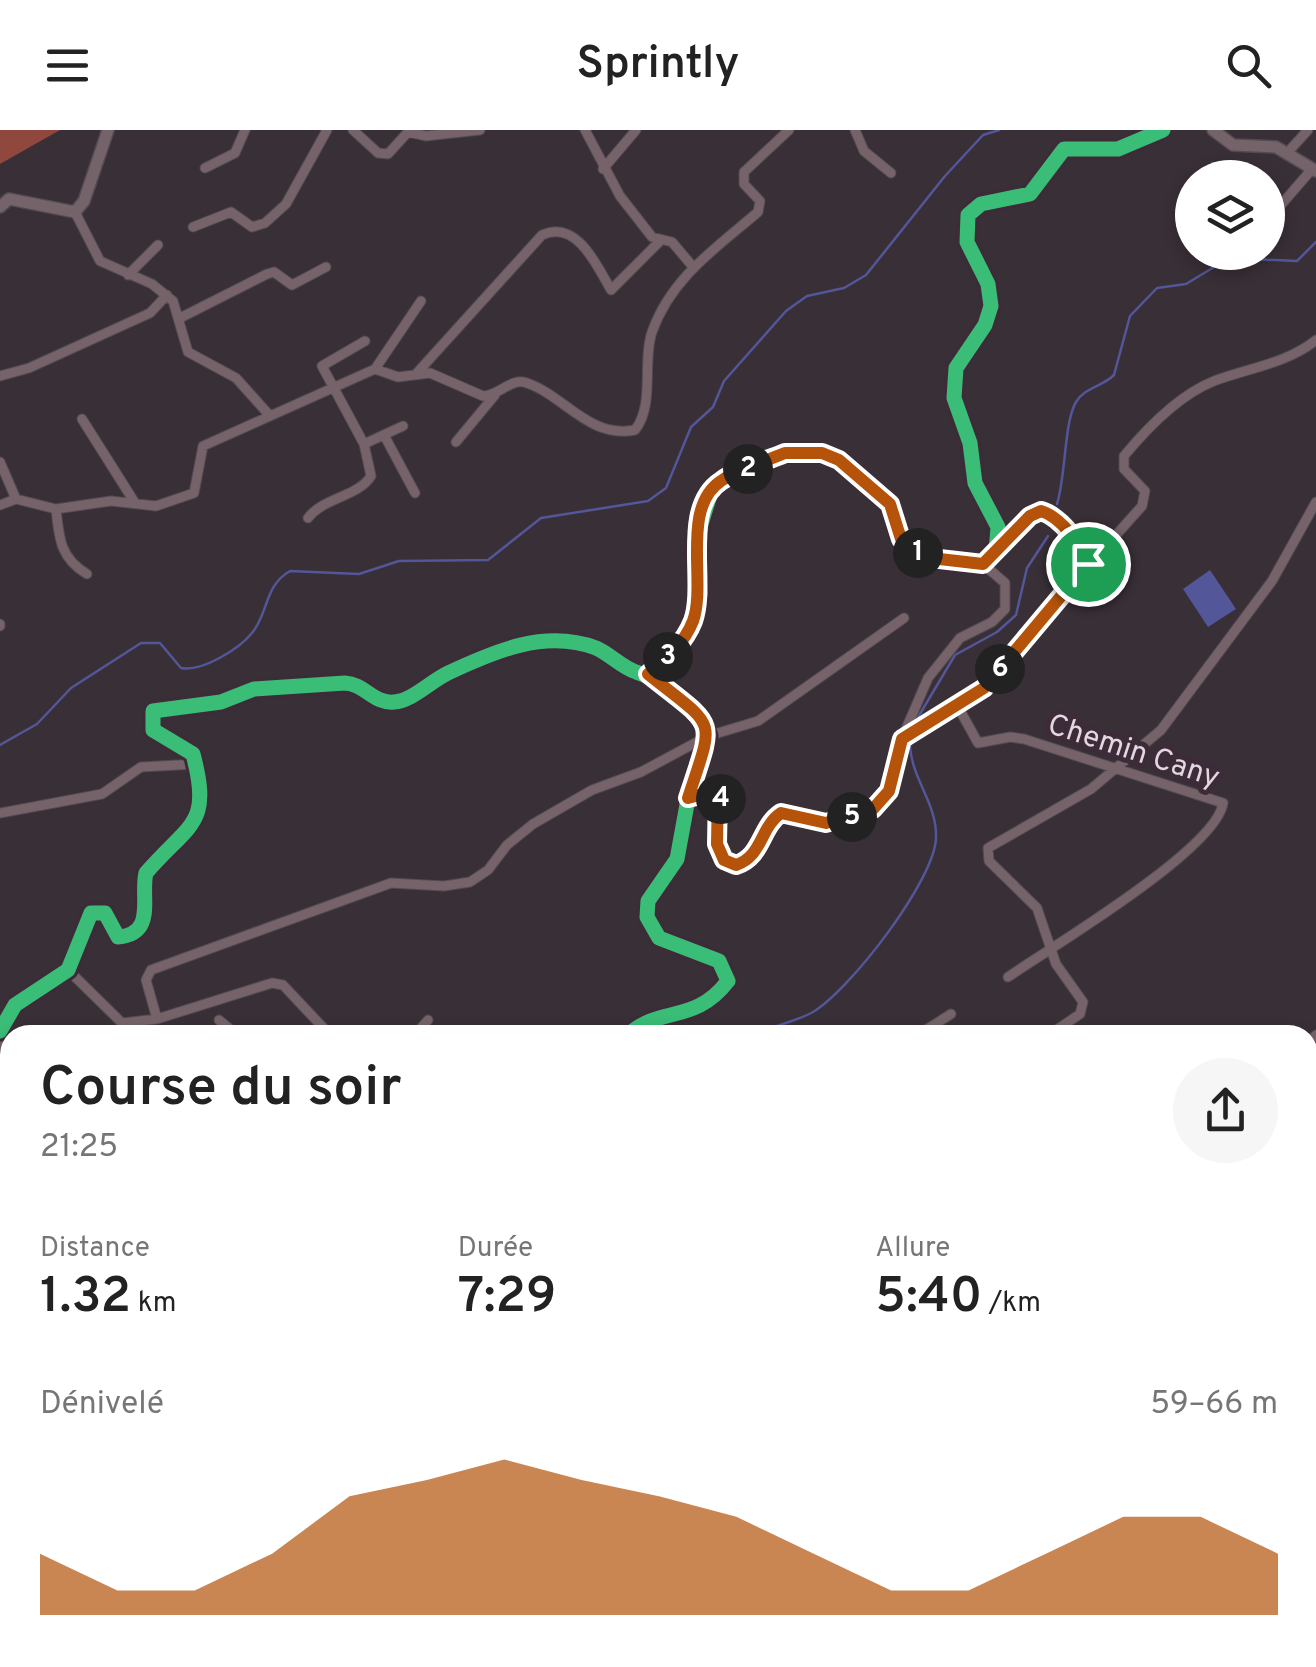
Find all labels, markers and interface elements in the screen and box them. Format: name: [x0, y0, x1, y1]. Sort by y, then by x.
text: Sprintly: [577, 37, 739, 94]
icon: menu: [40, 38, 95, 93]
icon: search: [1221, 38, 1276, 93]
map controls: [1175, 160, 1285, 270]
button: layers: [1175, 160, 1285, 270]
pin: 2: [723, 444, 773, 494]
text: 2: [739, 451, 757, 487]
pin: [1046, 522, 1131, 607]
pin: 1: [893, 528, 943, 578]
text: 1: [912, 535, 924, 571]
icon: arrive: [1061, 537, 1116, 592]
pin: 3: [643, 632, 693, 682]
text: 3: [660, 639, 676, 675]
pin: 6: [975, 644, 1025, 694]
text: 6: [991, 651, 1009, 687]
street label: Chemin Cany: [1043, 707, 1224, 798]
pin: 4: [696, 774, 746, 824]
text: 4: [712, 781, 730, 817]
pin: 5: [827, 792, 877, 842]
text: 5: [843, 799, 861, 835]
text: Course du soir: [40, 1055, 402, 1125]
button: share: [1173, 1058, 1278, 1163]
text: 21:25: [40, 1128, 118, 1168]
text: Distance: [40, 1231, 150, 1267]
text: Durée: [458, 1231, 533, 1267]
text: Allure: [875, 1231, 950, 1267]
text: 1.32: [40, 1267, 131, 1330]
text: 7:29: [458, 1267, 556, 1330]
text: 5:40: [875, 1267, 982, 1330]
text: km: [131, 1286, 176, 1322]
text: /km: [982, 1286, 1041, 1322]
text: Dénivelé: [40, 1385, 164, 1425]
text: 59–66 m: [1150, 1385, 1278, 1425]

